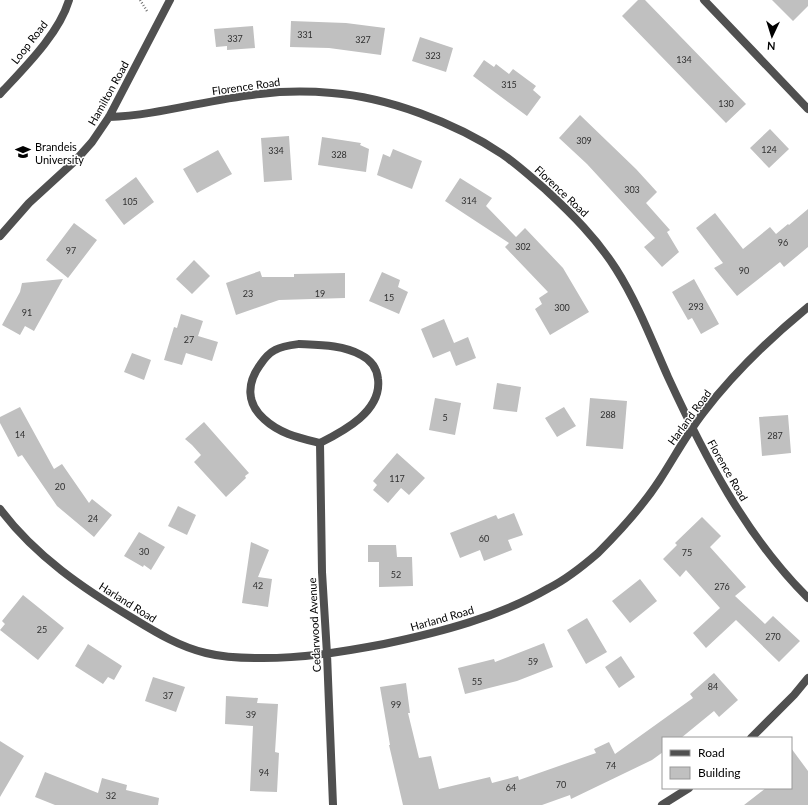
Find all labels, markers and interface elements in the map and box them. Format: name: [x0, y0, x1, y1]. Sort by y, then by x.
north arrow: [752, 16, 792, 56]
street label: Loop Road: [8, 18, 50, 66]
house number: 331: [297, 29, 313, 40]
house number: 337: [227, 33, 243, 44]
house number: 327: [355, 34, 371, 45]
text: N: [767, 40, 776, 53]
house number: 323: [425, 50, 441, 61]
house number: 134: [676, 54, 692, 65]
street label: Hamilton Road: [85, 59, 131, 127]
street label: Florence Road: [211, 75, 281, 97]
house number: 315: [501, 79, 517, 90]
house number: 130: [718, 98, 734, 109]
house number: 309: [576, 135, 592, 146]
place label: Brandeis University: [35, 140, 84, 166]
school or university icon: Brandeis University: [14, 143, 32, 161]
house number: 124: [761, 144, 777, 155]
house number: 334: [268, 145, 284, 156]
house number: 328: [331, 149, 347, 160]
street label: Florence Road: [532, 163, 592, 219]
house number: 303: [624, 184, 640, 195]
house number: 314: [461, 195, 477, 206]
house number: 105: [122, 196, 138, 207]
house number: 96: [778, 237, 788, 248]
house number: 302: [515, 241, 531, 252]
house number: 97: [66, 245, 76, 256]
house number: 90: [739, 265, 749, 276]
house number: 23: [243, 288, 253, 299]
house number: 19: [315, 288, 325, 299]
house number: 15: [384, 292, 394, 303]
house number: 293: [688, 301, 704, 312]
house number: 300: [554, 302, 570, 313]
house number: 91: [22, 307, 32, 318]
house number: 27: [184, 334, 194, 345]
street label: Harland Road: [665, 387, 713, 447]
house number: 288: [600, 409, 616, 420]
house number: 5: [442, 412, 448, 423]
house number: 14: [15, 429, 25, 440]
house number: 287: [767, 430, 783, 441]
street label: Florence Road: [705, 437, 751, 503]
house number: 117: [389, 473, 405, 484]
house number: 20: [55, 481, 65, 492]
house number: 24: [88, 513, 98, 524]
house number: 60: [479, 533, 489, 544]
house number: 30: [139, 546, 149, 557]
house number: 75: [682, 547, 692, 558]
house number: 52: [391, 569, 401, 580]
street label: Cedarwood Avenue: [305, 577, 323, 673]
street label: Harland Road: [97, 579, 159, 625]
house number: 42: [253, 580, 263, 591]
house number: 276: [714, 581, 730, 592]
street label: Harland Road: [409, 603, 475, 633]
house number: 25: [37, 624, 47, 635]
house number: 270: [765, 631, 781, 642]
house number: 59: [528, 656, 538, 667]
house number: 55: [472, 676, 482, 687]
house number: 84: [708, 681, 718, 692]
house number: 37: [163, 690, 173, 701]
house number: 99: [391, 699, 401, 710]
house number: 39: [246, 709, 256, 720]
legend: [662, 737, 792, 789]
text: Road: [698, 745, 725, 760]
house number: 74: [606, 760, 616, 771]
text: Building: [698, 765, 741, 780]
house number: 94: [259, 767, 269, 778]
house number: 70: [556, 779, 566, 790]
house number: 64: [506, 782, 516, 793]
house number: 32: [106, 790, 116, 801]

